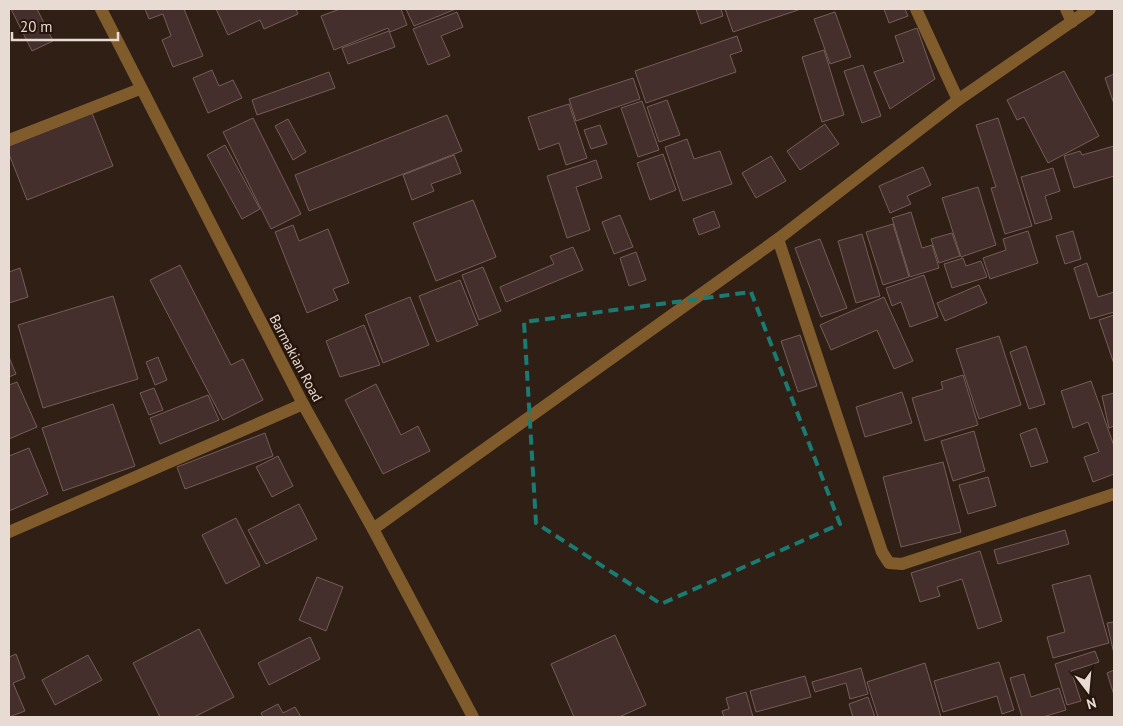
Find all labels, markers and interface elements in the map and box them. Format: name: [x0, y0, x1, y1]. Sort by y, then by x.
scale bar: [12, 10, 119, 42]
text: 20 m: [20, 17, 53, 36]
street label: Barmakian Road: [265, 311, 327, 405]
north arrow: [1063, 666, 1113, 716]
text: N: [1085, 694, 1098, 713]

